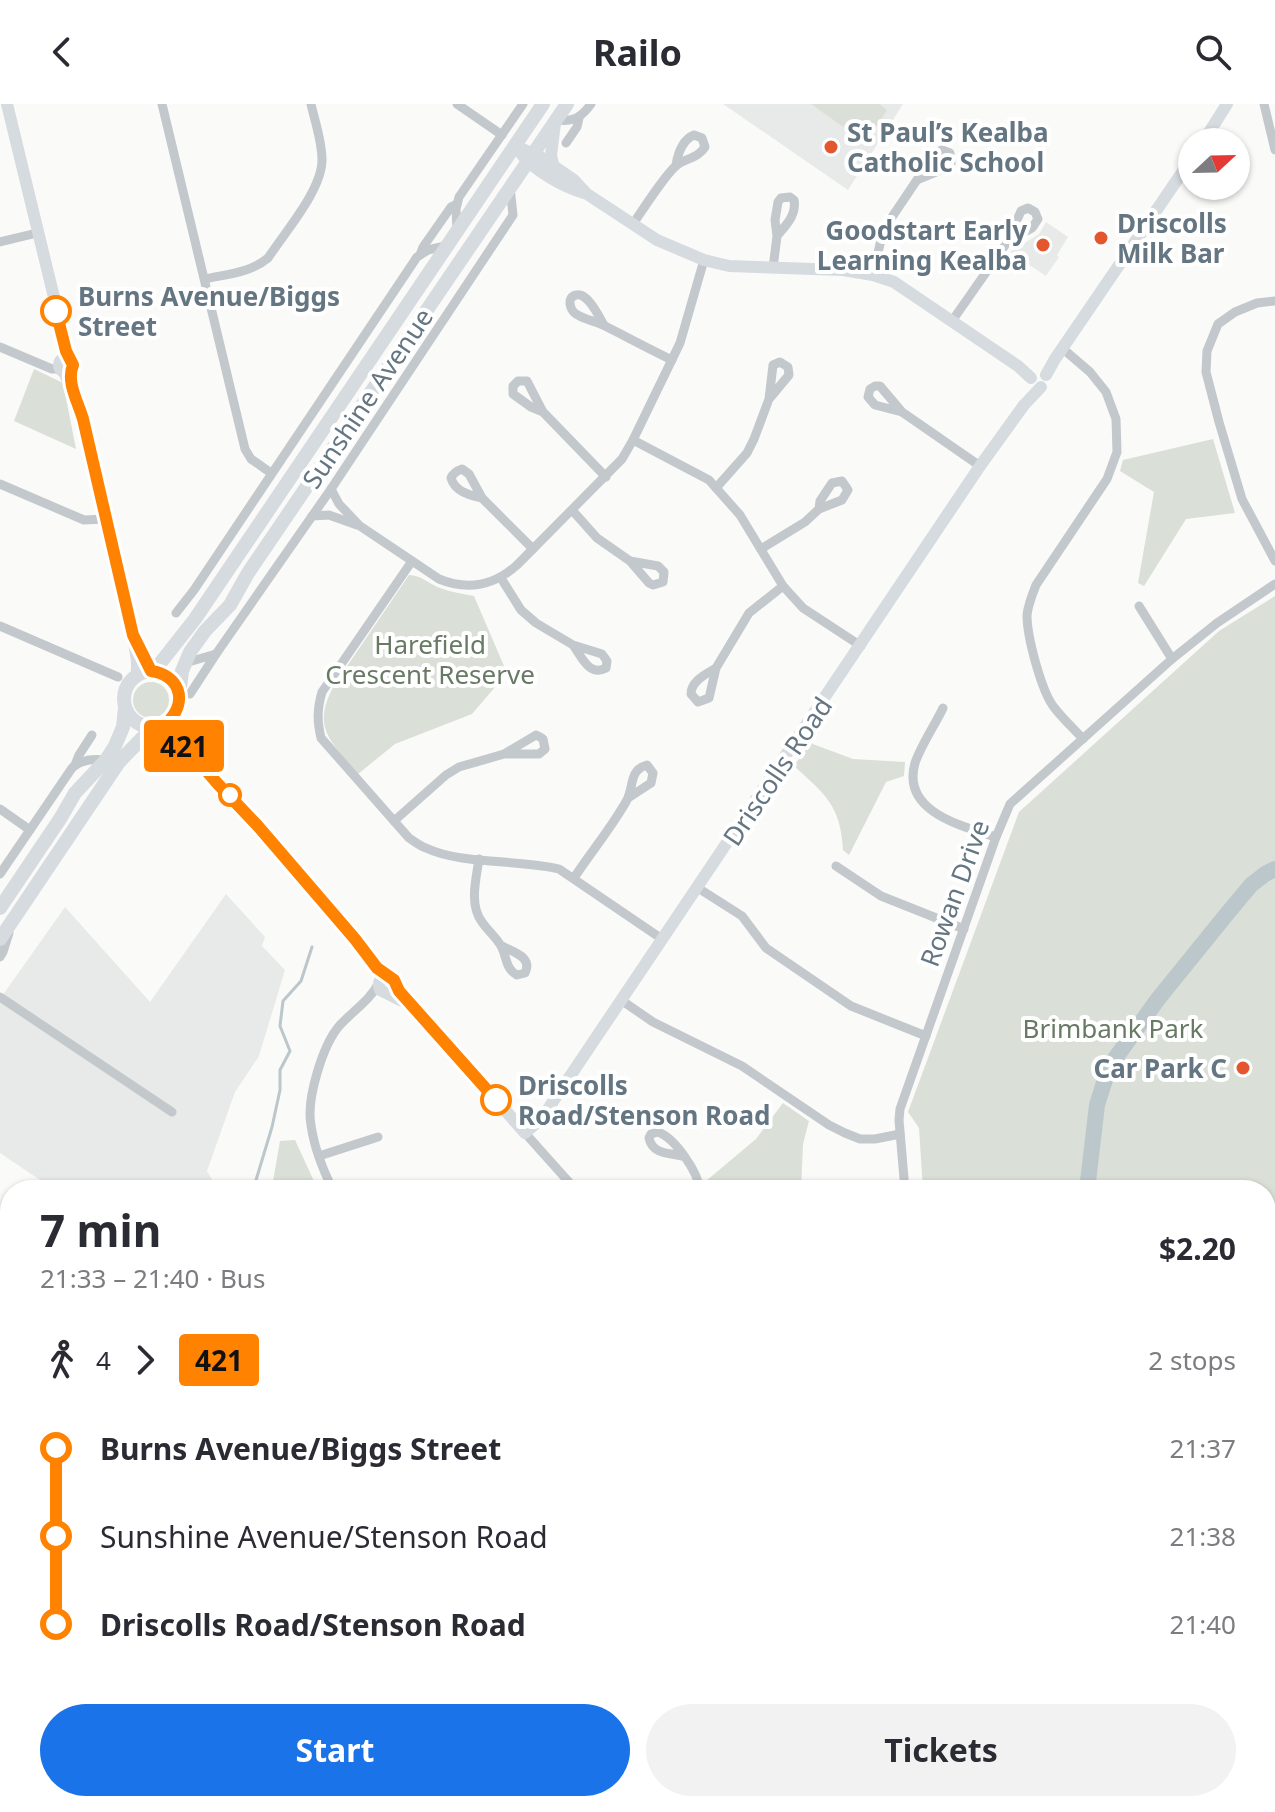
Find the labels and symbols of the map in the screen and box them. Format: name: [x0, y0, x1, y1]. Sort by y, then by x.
place label: St Paul’s Kealba Catholic School: [847, 114, 1049, 180]
north arrow: [1178, 128, 1250, 200]
marker: St Paul’s Kealba Catholic School: [822, 138, 840, 156]
place label: Driscolls Milk Bar: [1117, 205, 1227, 271]
place label: Goodstart Early Learning Kealba: [817, 212, 1027, 278]
marker: Driscolls Milk Bar: [1092, 229, 1110, 247]
marker: Goodstart Early Learning Kealba: [1034, 236, 1052, 254]
place label: Burns Avenue/Biggs Street: [78, 278, 340, 344]
marker: Burns Avenue/Biggs Street: [41, 296, 71, 326]
street label: Sunshine Avenue: [293, 301, 441, 495]
park label: Harefield Crescent Reserve: [325, 626, 535, 692]
street label: Driscolls Road: [714, 690, 840, 852]
line badge: 421: [138, 720, 230, 772]
unlabelled marker: [219, 784, 241, 806]
street label: Rowan Drive: [911, 815, 997, 971]
park label: Brimbank Park: [1023, 1010, 1204, 1046]
place label: Car Park C: [1093, 1050, 1227, 1086]
marker: Car Park C: [1234, 1059, 1252, 1077]
place label: Driscolls Road/Stenson Road: [518, 1067, 770, 1133]
marker: Driscolls Road/Stenson Road: [481, 1085, 511, 1115]

